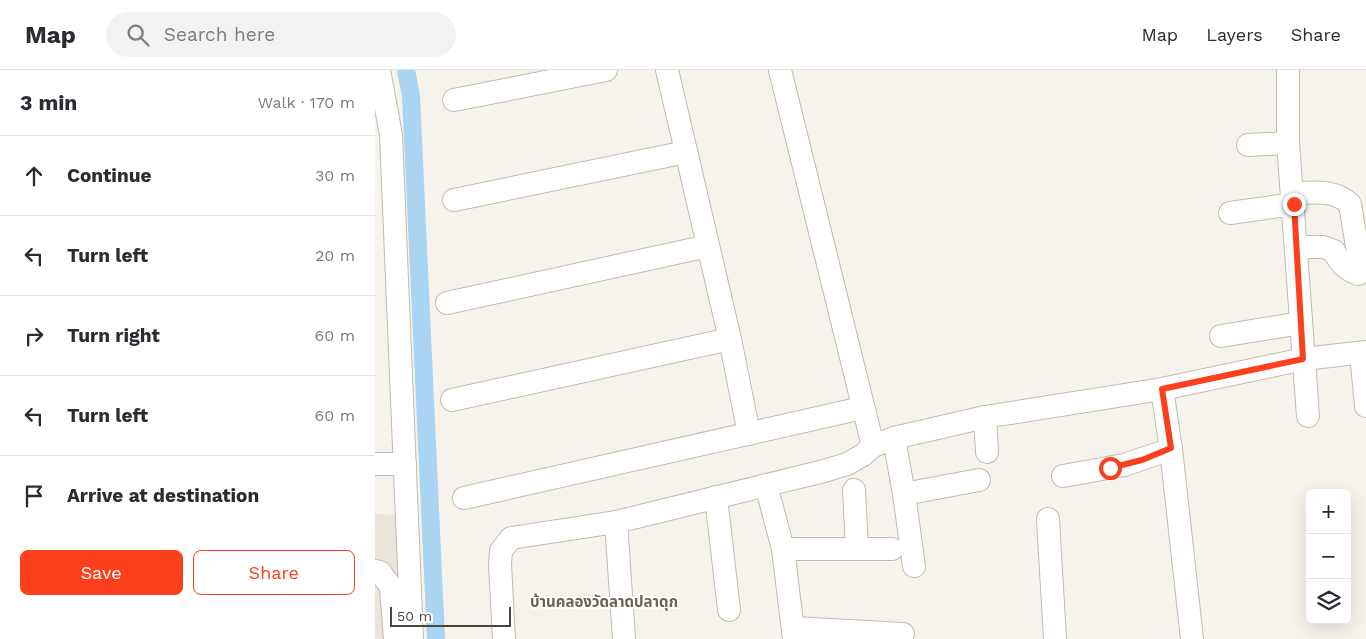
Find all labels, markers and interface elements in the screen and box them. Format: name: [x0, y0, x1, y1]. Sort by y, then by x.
search box: [106, 12, 456, 57]
text: Map: [25, 21, 76, 49]
icon: search: [124, 21, 152, 49]
text: Search here: [164, 23, 275, 46]
text: Map: [1141, 24, 1178, 45]
text: Layers: [1206, 24, 1263, 45]
text: Share: [1291, 24, 1341, 45]
text: 3 min: [20, 90, 77, 115]
text: Walk · 170 m: [258, 93, 355, 112]
icon: ahead: [20, 162, 48, 190]
text: Continue: [67, 164, 151, 187]
text: 30 m: [315, 166, 355, 185]
route end: [1283, 193, 1306, 216]
icon: left: [20, 242, 48, 270]
text: Turn left: [67, 244, 148, 267]
text: 20 m: [315, 246, 355, 265]
icon: right: [20, 322, 48, 350]
text: Turn right: [67, 324, 160, 347]
text: 60 m: [315, 326, 355, 345]
icon: left: [20, 402, 48, 430]
text: Turn left: [67, 404, 148, 427]
text: 60 m: [315, 406, 355, 425]
route start: [1099, 457, 1122, 480]
icon: arrive: [20, 482, 48, 510]
text: Arrive at destination: [67, 484, 259, 507]
map controls: [1306, 489, 1351, 624]
button: +: [1306, 489, 1351, 534]
button: −: [1306, 534, 1351, 579]
button: Save: [20, 550, 183, 595]
button: Share: [193, 550, 355, 595]
button: layers: [1306, 579, 1351, 624]
district label: บ้านคลองวัดลาดปลาดุก: [530, 593, 678, 611]
scale bar: [390, 604, 511, 627]
text: 50 m: [397, 608, 432, 624]

